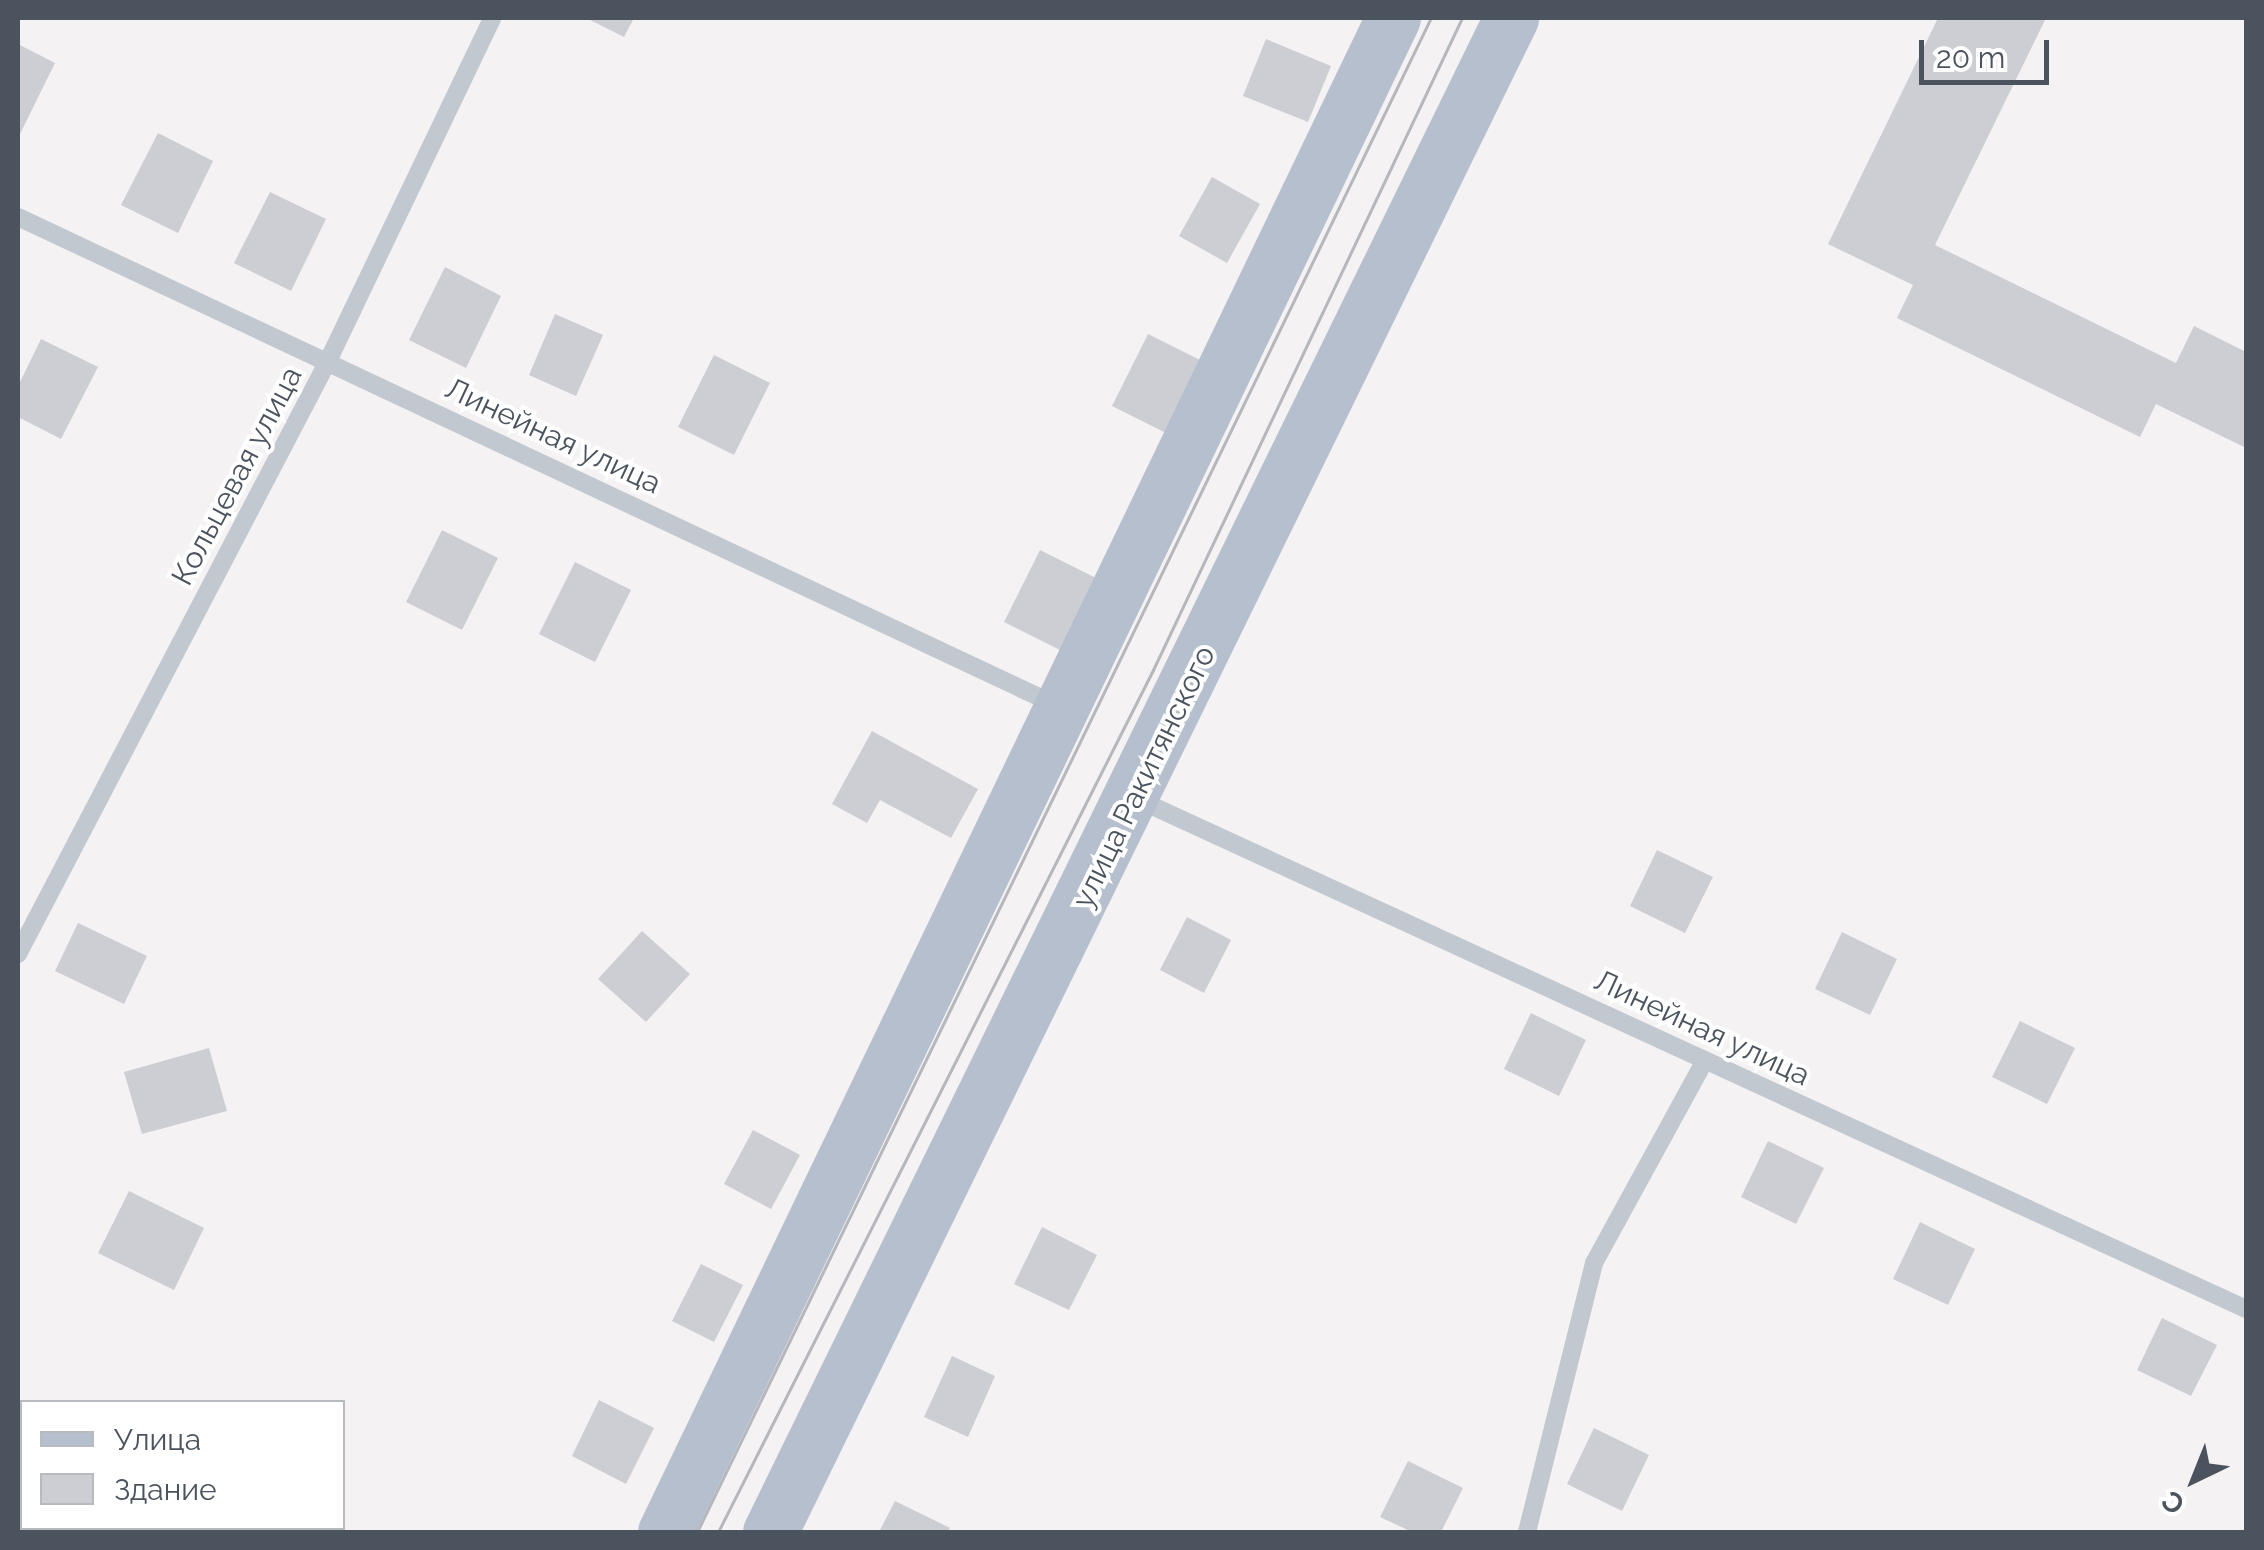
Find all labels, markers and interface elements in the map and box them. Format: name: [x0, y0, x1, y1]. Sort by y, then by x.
scale bar: [1924, 20, 2054, 82]
text: 20 m: [1936, 40, 2005, 75]
street label: Кольцевая улица: [164, 360, 310, 592]
street label: Линейная улица: [439, 370, 667, 502]
street label: улица Ракитянского: [1065, 640, 1223, 914]
street label: Линейная улица: [1588, 962, 1816, 1094]
legend: [20, 1400, 345, 1530]
text: Улица: [114, 1422, 201, 1457]
north arrow: [2144, 1430, 2244, 1530]
text: Здание: [114, 1472, 217, 1507]
text: С: [2155, 1484, 2191, 1521]

